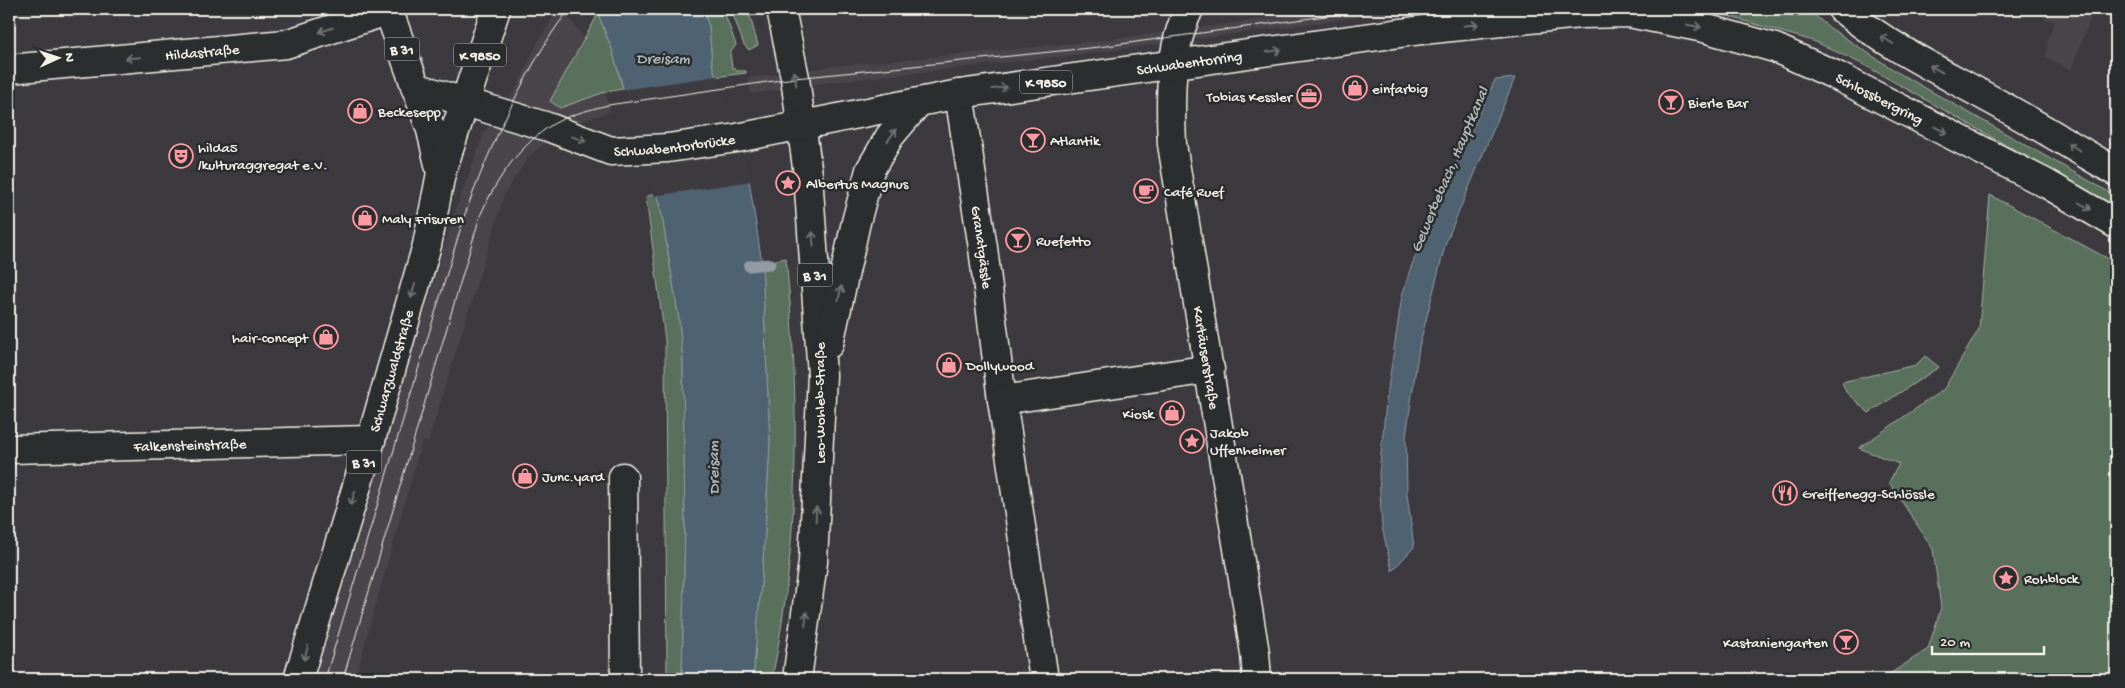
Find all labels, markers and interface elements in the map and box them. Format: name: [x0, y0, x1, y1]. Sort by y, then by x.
one-way arrow: [1462, 20, 1478, 30]
one-way arrow: [1685, 21, 1701, 31]
one-way arrow: [318, 26, 334, 36]
north arrow: [32, 32, 82, 82]
one-way arrow: [1880, 35, 1894, 45]
road number: B 31: [384, 38, 420, 61]
street label: Hildastraße: [165, 41, 241, 66]
road number: K 9850: [454, 44, 506, 66]
one-way arrow: [1266, 46, 1282, 56]
street label: Schwabentorring: [1136, 48, 1244, 80]
water label: Dreisam: [636, 51, 691, 70]
text: N: [60, 52, 77, 62]
one-way arrow: [126, 53, 142, 62]
one-way arrow: [1930, 64, 1944, 74]
road number: K 9850: [1020, 70, 1072, 94]
street label: Schlossbergring: [1832, 70, 1926, 130]
one-way arrow: [790, 71, 800, 87]
shop icon: einfarbig: [1342, 75, 1368, 101]
place label: einfarbig: [1372, 81, 1428, 99]
one-way arrow: [992, 83, 1008, 93]
office icon: Tobias Kessler: [1296, 83, 1322, 109]
water label: Gewerbebach, Hauptkanal: [1408, 84, 1495, 256]
place label: Tobias Kessler: [1205, 89, 1294, 107]
bar icon: Bierle Bar: [1658, 89, 1684, 115]
place label: Bierle Bar: [1687, 95, 1750, 113]
shop icon: Beckesepp: [347, 98, 373, 124]
place label: Beckesepp: [377, 104, 442, 122]
one-way arrow: [1933, 126, 1948, 135]
bar icon: Atlantik: [1020, 127, 1046, 153]
one-way arrow: [887, 128, 897, 142]
street label: Schwabentorbrücke: [613, 131, 737, 162]
place label: Atlantik: [1050, 133, 1101, 151]
one-way arrow: [571, 135, 587, 144]
place label: hilda5 /kulturaggregat e.V.: [198, 140, 328, 175]
one-way arrow: [2068, 142, 2082, 152]
theatre icon: hilda5 /kulturaggregat e.V.: [168, 143, 194, 169]
place icon: Albertus Magnus: [775, 170, 801, 196]
place label: Albertus Magnus: [806, 176, 909, 194]
cafe icon: Café Ruef: [1133, 178, 1159, 204]
place label: Café Ruef: [1164, 184, 1225, 202]
one-way arrow: [2077, 201, 2092, 211]
shop icon: Maly Frisuren: [352, 205, 378, 231]
street label: Granatgässle: [966, 205, 995, 290]
place label: Maly Frisuren: [382, 211, 464, 229]
bar icon: Ruefetto: [1005, 227, 1031, 253]
one-way arrow: [808, 232, 817, 248]
place label: Ruefetto: [1036, 233, 1091, 251]
road number: B 31: [798, 264, 832, 286]
one-way arrow: [408, 283, 418, 299]
one-way arrow: [836, 286, 846, 302]
street label: Kartäuserstraße: [1188, 305, 1222, 411]
street label: Schwarzwaldstraße: [367, 308, 419, 434]
shop icon: hair-concept: [313, 324, 339, 350]
place label: hair-concept: [232, 330, 310, 348]
street label: Leo-Wohleb-Straße: [812, 342, 830, 464]
shop icon: Dollywood: [936, 352, 962, 378]
place label: Dollywood: [965, 358, 1035, 376]
shop icon: Kiosk: [1159, 400, 1185, 426]
place label: Kiosk: [1122, 406, 1155, 424]
place label: Jakob Uffenheimer: [1210, 425, 1287, 460]
place icon: Jakob Uffenheimer: [1179, 428, 1205, 454]
street label: Falkensteinstraße: [132, 436, 247, 457]
water label: Dreisam: [706, 440, 725, 495]
road number: B 31: [346, 451, 382, 474]
shop icon: Junc.yard: [512, 463, 538, 489]
place label: Junc.yard: [542, 469, 605, 487]
restaurant icon: Greiffenegg-Schlössle: [1772, 480, 1798, 506]
place label: Greiffenegg-Schlössle: [1802, 486, 1935, 504]
one-way arrow: [348, 489, 358, 505]
one-way arrow: [812, 506, 821, 522]
place icon: Rohblock: [1993, 565, 2019, 591]
place label: Rohblock: [2024, 571, 2080, 589]
one-way arrow: [801, 611, 811, 627]
scale bar: [1932, 623, 2045, 655]
bar icon: Kastaniengarten: [1833, 629, 1859, 655]
text: 20 m: [1940, 634, 1970, 652]
place label: Kastaniengarten: [1723, 635, 1828, 653]
one-way arrow: [300, 645, 310, 661]

